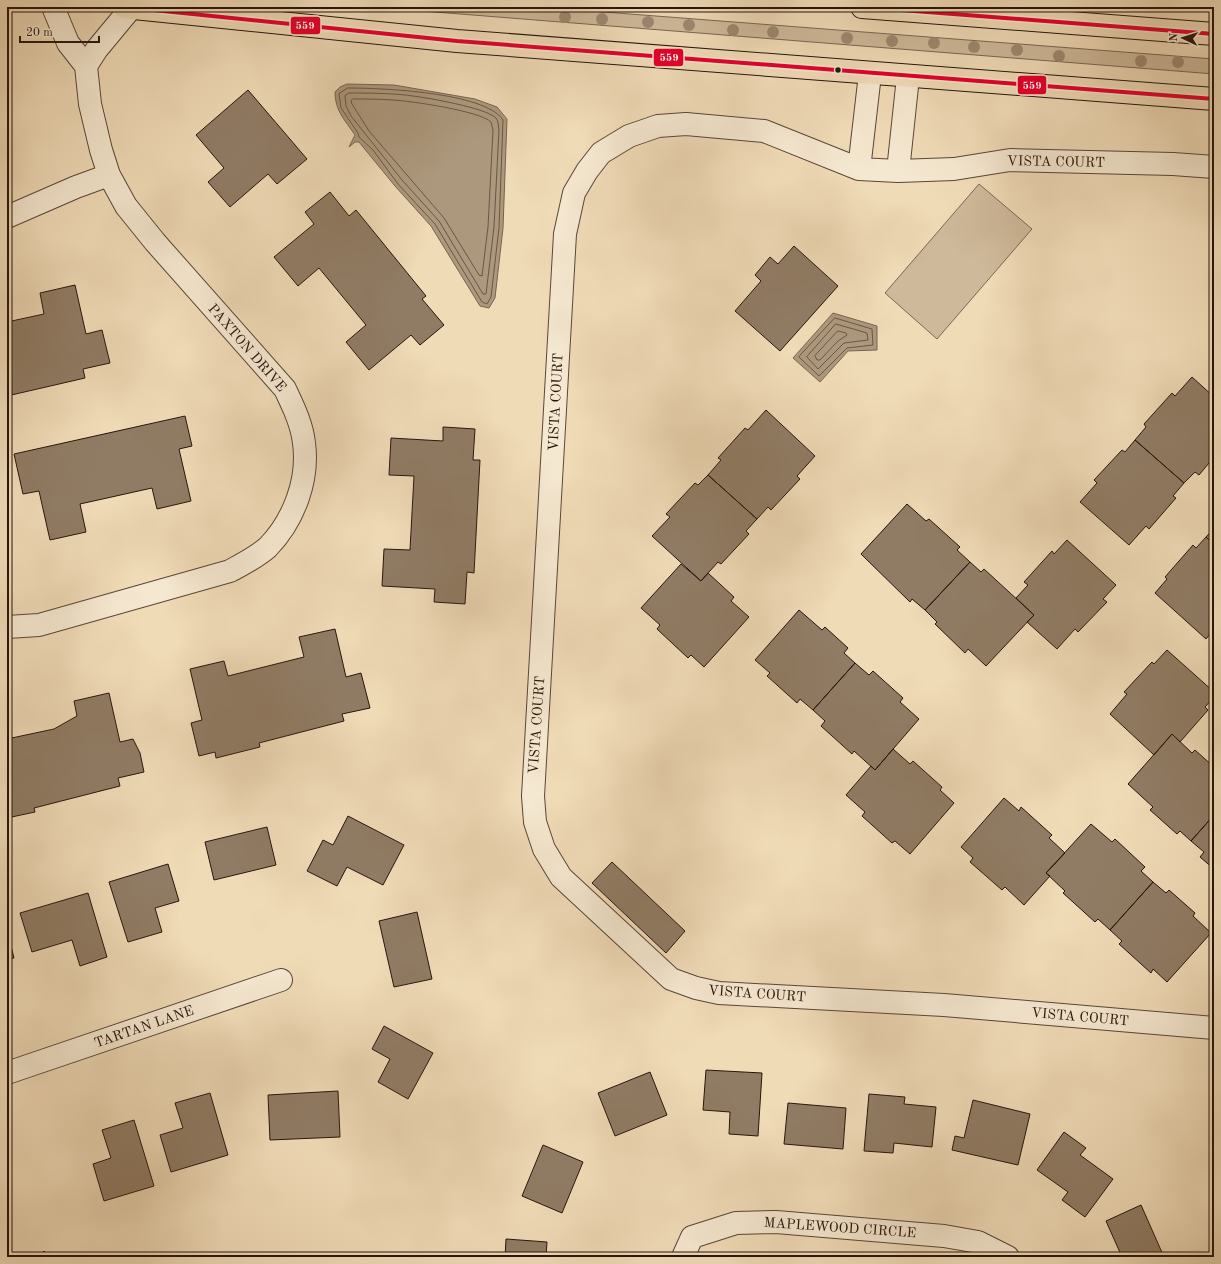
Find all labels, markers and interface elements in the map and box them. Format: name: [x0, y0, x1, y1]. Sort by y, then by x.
line badge: 559: [290, 16, 321, 35]
scale bar: [20, 18, 99, 44]
north arrow: [1163, 18, 1203, 58]
text: 559: [295, 21, 315, 32]
text: 20 m: [26, 27, 53, 39]
text: N: [1169, 32, 1180, 42]
line badge: 559: [653, 48, 684, 67]
text: 559: [659, 53, 679, 64]
unlabelled marker: [833, 65, 843, 75]
line badge: 559: [1017, 75, 1047, 95]
text: 559: [1022, 81, 1042, 92]
street label: VISTA COURT: [1007, 154, 1105, 170]
street label: PAXTON DRIVE: [205, 301, 289, 395]
street label: VISTA COURT: [546, 353, 566, 451]
street label: VISTA COURT: [527, 676, 547, 774]
street label: VISTA COURT: [708, 984, 806, 1004]
street label: TARTAN LANE: [92, 1003, 196, 1051]
street label: VISTA COURT: [1030, 1006, 1130, 1028]
street label: MAPLEWOOD CIRCLE: [763, 1216, 917, 1240]

